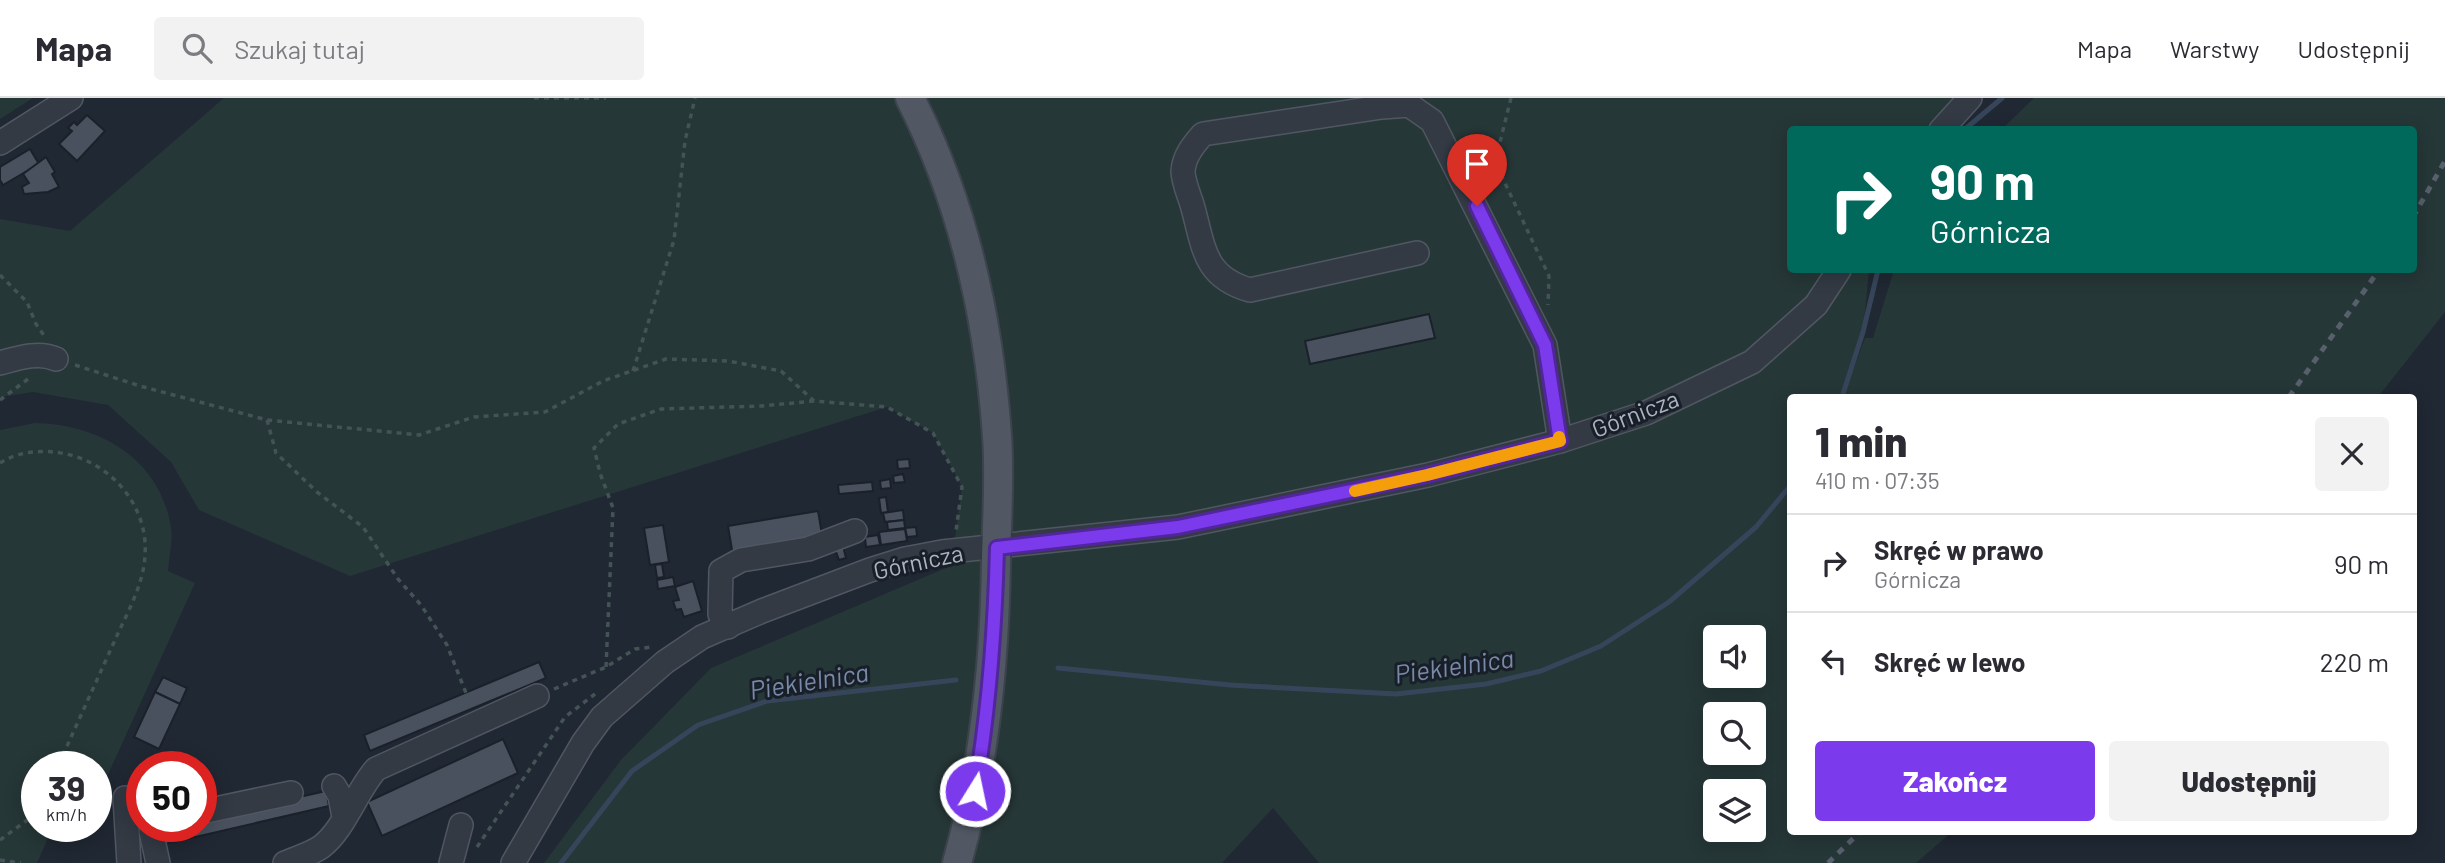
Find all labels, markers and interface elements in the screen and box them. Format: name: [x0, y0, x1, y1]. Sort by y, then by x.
search box: [154, 17, 644, 80]
text: Mapa: [35, 28, 112, 68]
icon: search: [178, 29, 216, 67]
text: Szukaj tutaj: [234, 33, 365, 64]
text: Mapa: [2077, 34, 2132, 63]
text: Warstwy: [2170, 34, 2259, 63]
text: Udostępnij: [2297, 34, 2410, 63]
pin: [1447, 134, 1507, 206]
icon: arrive: [1458, 145, 1496, 183]
text: 90 m: [1930, 151, 2035, 210]
icon: right: [1815, 154, 1906, 245]
text: Górnicza: [1930, 211, 2051, 249]
street label: Górnicza: [1587, 383, 1683, 443]
text: 1 min: [1815, 415, 1907, 465]
button: close: [2315, 417, 2389, 491]
text: 410 m · 07:35: [1815, 466, 1940, 494]
text: Skręć w prawo: [1874, 534, 2044, 565]
street label: Górnicza: [871, 537, 965, 585]
icon: right: [1815, 544, 1853, 582]
text: 90 m: [2334, 548, 2389, 579]
text: Górnicza: [1874, 565, 1961, 593]
map controls: [1703, 625, 1766, 842]
button: sound: [1703, 625, 1766, 688]
water label: Piekielnica: [1392, 641, 1516, 689]
icon: left: [1815, 642, 1853, 680]
text: Skręć w lewo: [1874, 646, 2026, 677]
text: 220 m: [2320, 646, 2389, 677]
water label: Piekielnica: [747, 655, 871, 705]
button: search: [1703, 702, 1766, 765]
button: Zakończ: [1815, 741, 2095, 821]
button: Udostępnij: [2109, 741, 2389, 821]
speed limit sign: 50: [126, 751, 217, 842]
position arrow: [938, 754, 1012, 828]
text: 39: [48, 766, 85, 808]
button: layers: [1703, 779, 1766, 842]
text: km/h: [46, 803, 87, 825]

